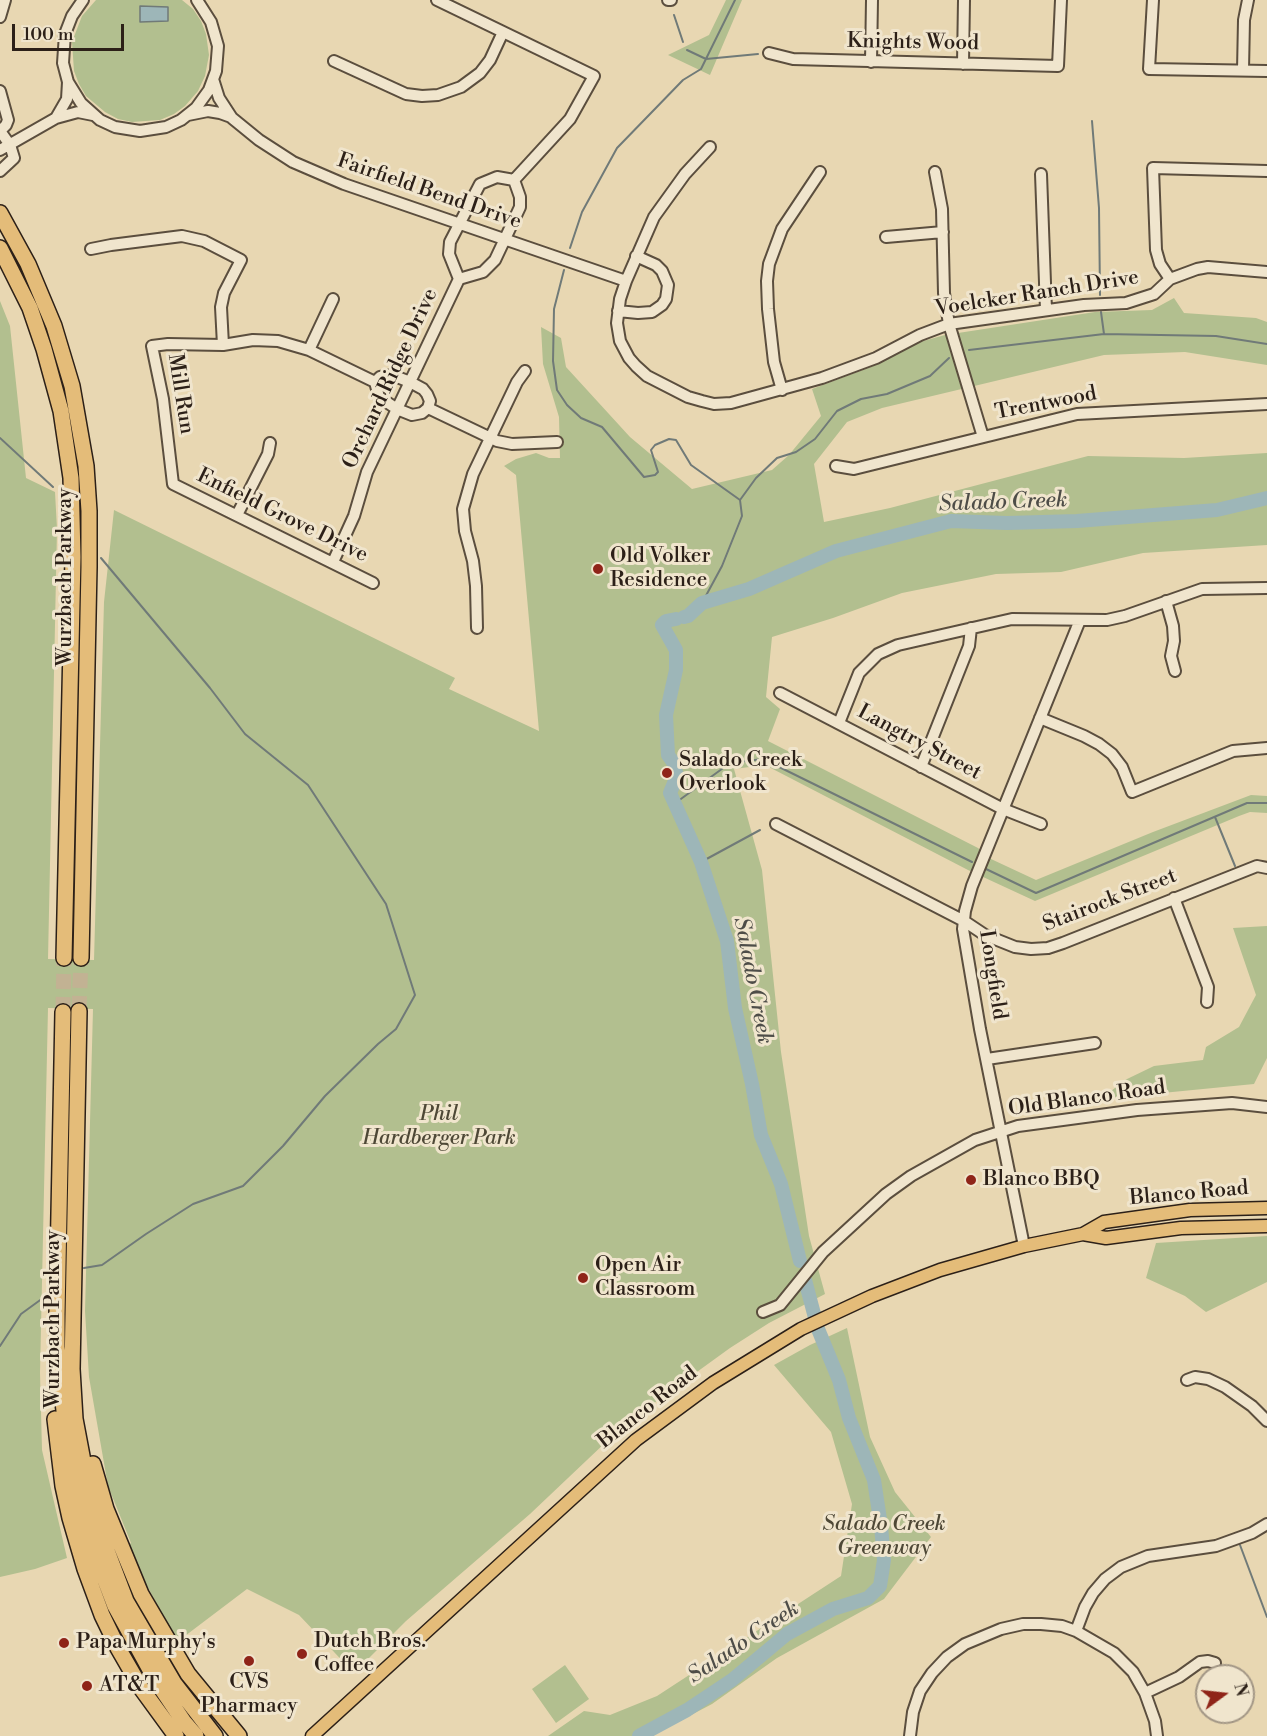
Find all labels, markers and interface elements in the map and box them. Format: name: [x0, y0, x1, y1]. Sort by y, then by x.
scale bar: [15, 12, 128, 50]
text: 100 m: [23, 23, 74, 46]
street label: Knights Wood: [847, 29, 979, 57]
street label: Fairfield Bend Drive: [334, 149, 524, 235]
street label: Voelcker Ranch Drive: [933, 265, 1141, 323]
street label: Orchard Ridge Drive: [338, 285, 444, 473]
street label: Mill Run: [161, 352, 199, 436]
street label: Trentwood: [993, 382, 1099, 426]
street label: Enfield Grove Drive: [192, 464, 372, 568]
street label: Wurzbach Parkway: [53, 488, 79, 666]
water label: Salado Creek: [938, 488, 1068, 518]
place label: Old Volker Residence: [610, 544, 711, 594]
marker: Old Volker Residence: [591, 562, 605, 576]
street label: Langtry Street: [853, 700, 985, 786]
place label: Salado Creek Overlook: [679, 748, 802, 798]
marker: Salado Creek Overlook: [660, 766, 674, 780]
street label: Stairock Street: [1040, 864, 1180, 938]
water label: Salado Creek: [727, 915, 777, 1047]
street label: Longfield: [972, 928, 1012, 1022]
street label: Old Blanco Road: [1007, 1075, 1167, 1123]
park label: Phil Hardberger Park: [362, 1102, 516, 1152]
place label: Blanco BBQ: [983, 1167, 1100, 1193]
marker: Blanco BBQ: [964, 1173, 978, 1187]
street label: Blanco Road: [1128, 1176, 1250, 1212]
street label: Wurzbach Parkway: [41, 1230, 67, 1408]
place label: Open Air Classroom: [595, 1253, 695, 1303]
marker: Open Air Classroom: [576, 1271, 590, 1285]
street label: Blanco Road: [593, 1361, 703, 1455]
park label: Salado Creek Greenway: [823, 1512, 945, 1562]
water label: Salado Creek: [683, 1596, 805, 1690]
place label: Dutch Bros. Coffee: [314, 1629, 426, 1679]
place label: Papa Murphy's: [76, 1630, 216, 1656]
marker: Papa Murphy's: [57, 1636, 71, 1650]
marker: Dutch Bros. Coffee: [295, 1647, 309, 1661]
marker: CVS Pharmacy: [242, 1654, 256, 1668]
north arrow: [1195, 1664, 1255, 1724]
place label: CVS Pharmacy: [201, 1670, 297, 1720]
place label: AT&T: [99, 1673, 159, 1699]
marker: AT&T: [80, 1679, 94, 1693]
text: N: [1229, 1681, 1252, 1699]

